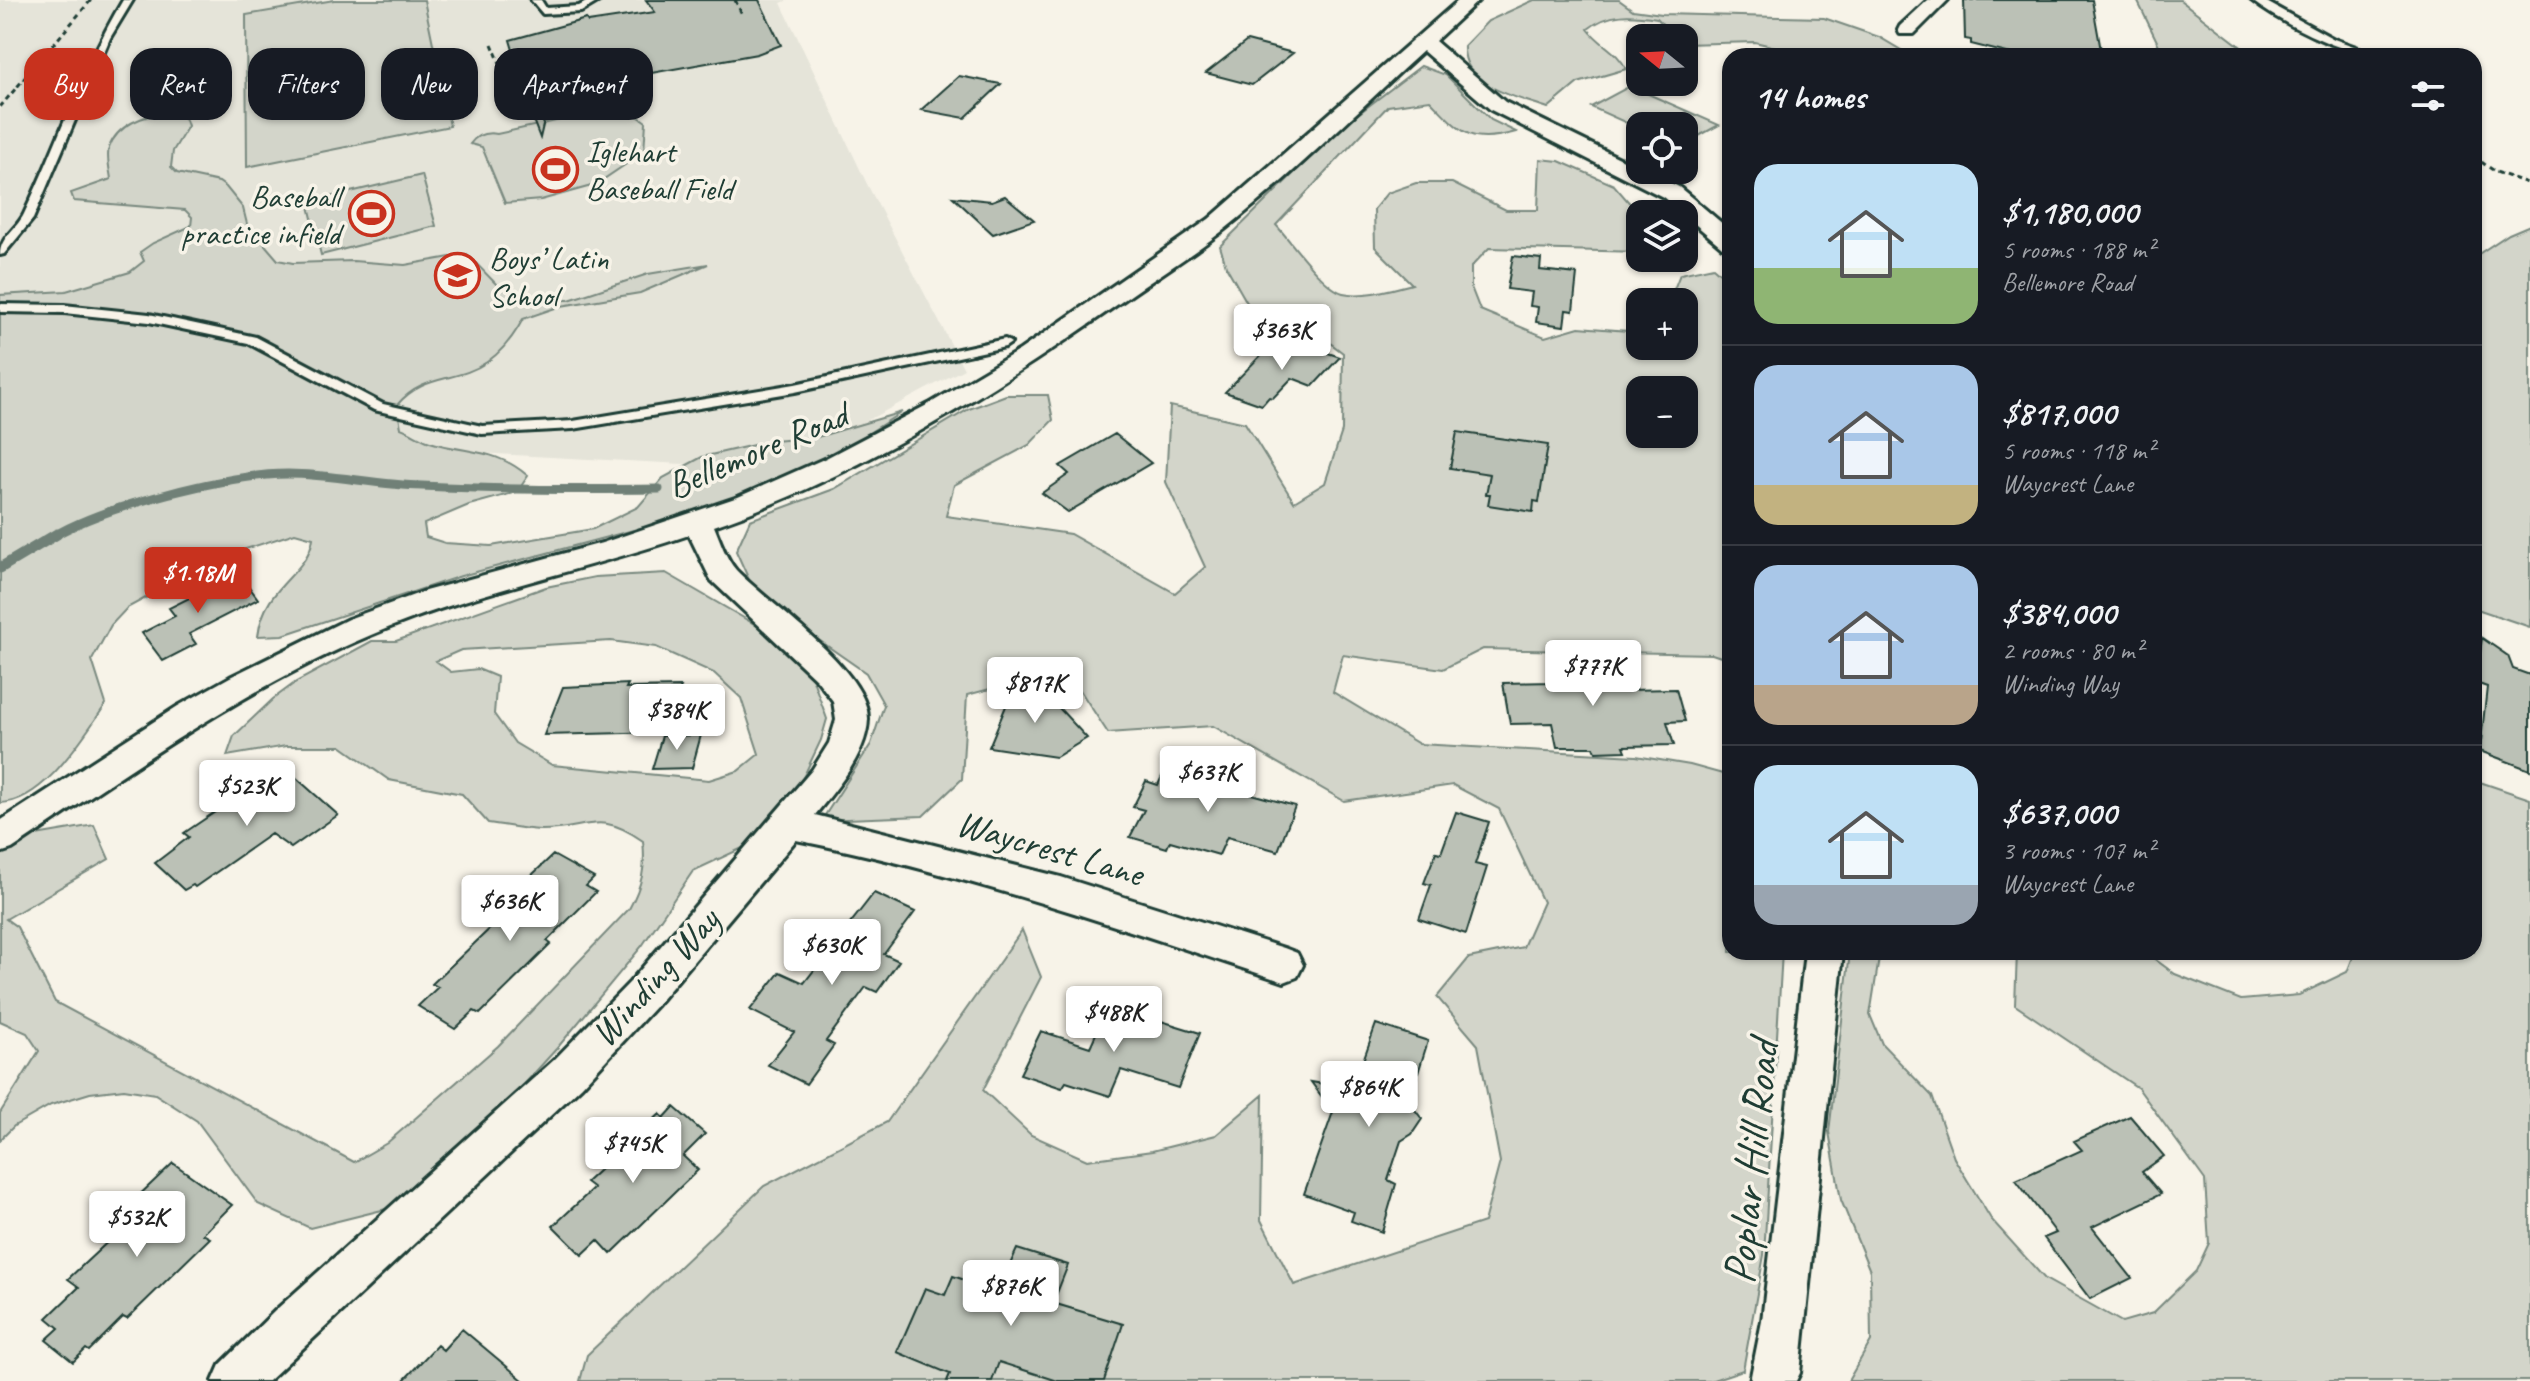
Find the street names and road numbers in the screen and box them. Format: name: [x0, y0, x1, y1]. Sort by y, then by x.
street label: Bellemore Road: [660, 389, 860, 509]
street label: Waycrest Lane: [951, 799, 1151, 898]
street label: Winding Way: [581, 896, 732, 1056]
street label: Poplar Hill Road: [1709, 1032, 1793, 1287]

